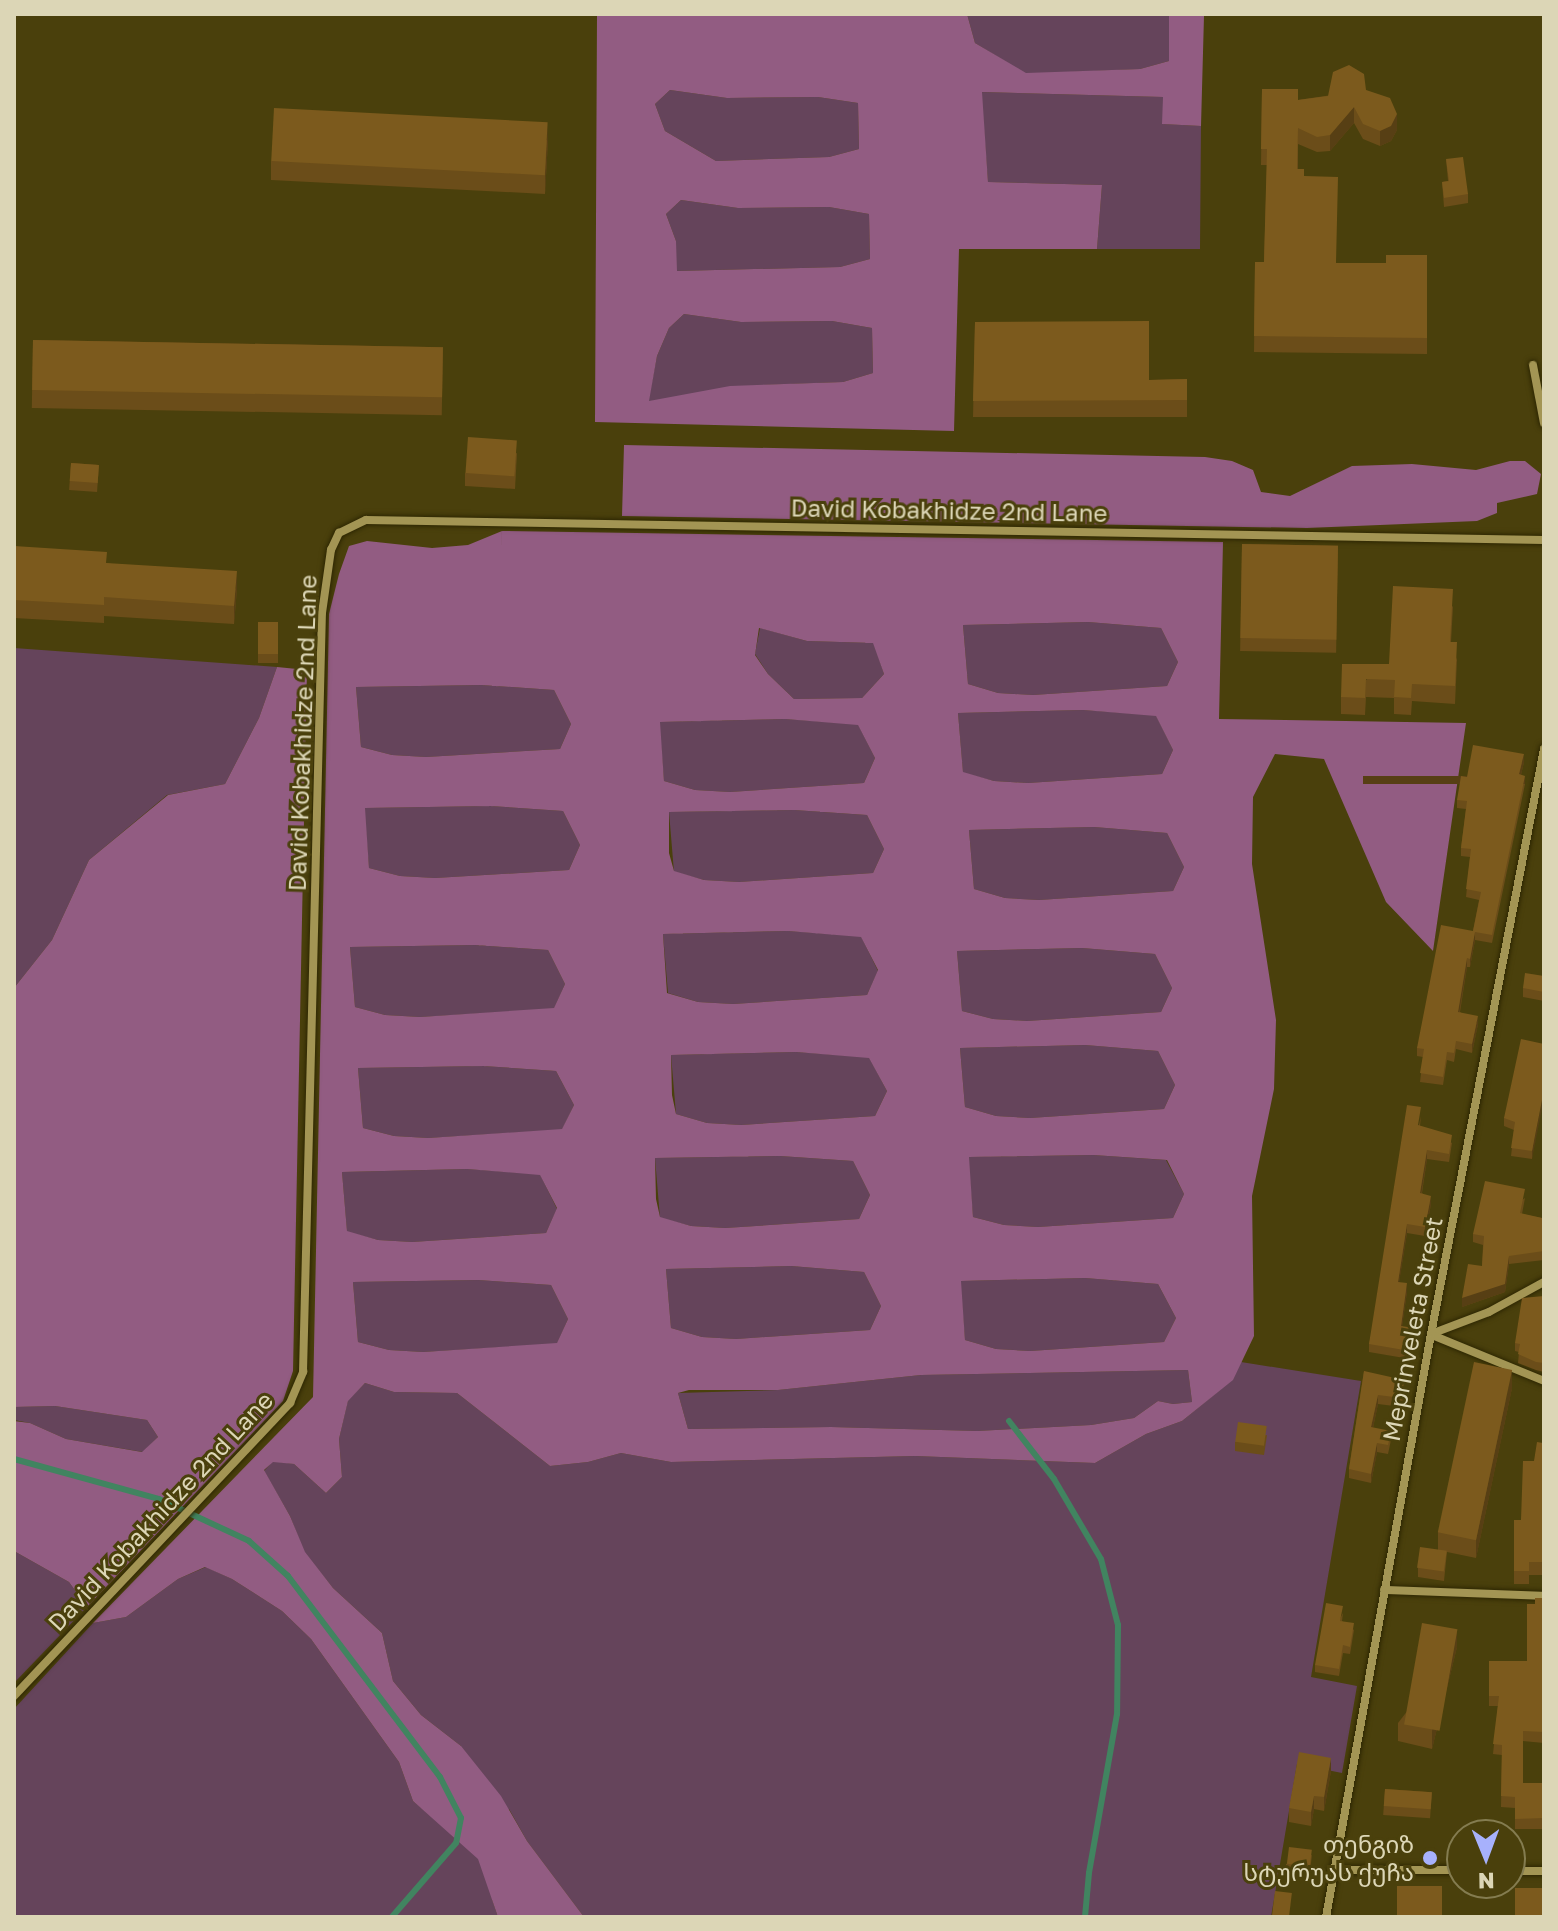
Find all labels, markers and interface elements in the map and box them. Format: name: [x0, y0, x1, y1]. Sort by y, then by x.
street label: David Kobakhidze 2nd Lane: [790, 493, 1108, 527]
street label: David Kobakhidze 2nd Lane: [282, 574, 322, 892]
street label: Meprinveleta Street: [1376, 1214, 1448, 1444]
street label: David Kobakhidze 2nd Lane: [42, 1385, 278, 1637]
north arrow: [1446, 1819, 1526, 1899]
place label: თენგიზ სტურუას ქუჩა: [1244, 1830, 1414, 1886]
marker: თენგიზ სტურუას ქუჩა: [1421, 1849, 1439, 1867]
text: N: [1478, 1868, 1495, 1895]

